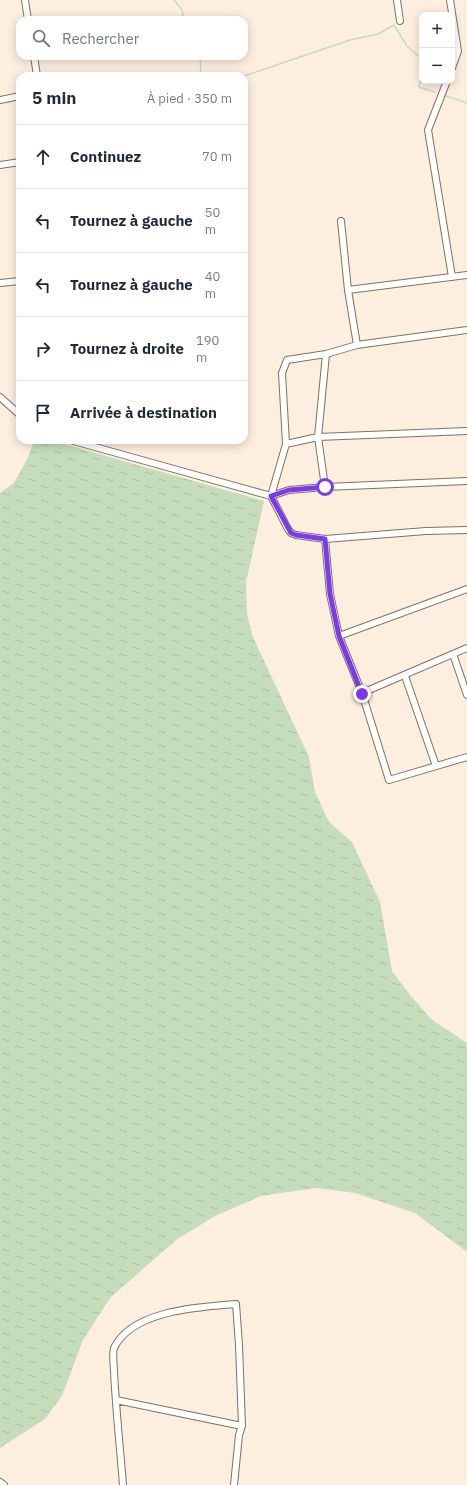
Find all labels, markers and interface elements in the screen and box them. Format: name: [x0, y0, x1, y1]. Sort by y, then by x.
map controls: [419, 12, 455, 84]
button: +: [419, 12, 455, 48]
search box: [16, 16, 248, 60]
icon: search: [30, 27, 52, 49]
text: Rechercher: [62, 29, 139, 48]
button: −: [419, 48, 455, 84]
text: 5 min: [32, 87, 76, 109]
text: À pied · 350 m: [147, 90, 232, 107]
icon: ahead: [32, 146, 54, 168]
text: Continuez: [70, 147, 141, 166]
text: 70 m: [202, 148, 232, 165]
text: 50 m: [205, 204, 220, 238]
icon: left: [32, 210, 54, 232]
text: Tournez à gauche: [70, 211, 193, 230]
text: 40 m: [205, 268, 220, 302]
icon: left: [32, 274, 54, 296]
text: Tournez à gauche: [70, 275, 193, 294]
text: 190 m: [196, 332, 219, 366]
icon: right: [32, 338, 54, 360]
text: Tournez à droite: [70, 339, 184, 358]
icon: arrive: [32, 402, 54, 424]
text: Arrivée à destination: [70, 403, 217, 422]
route start: [316, 478, 334, 496]
route end: [353, 685, 371, 703]

